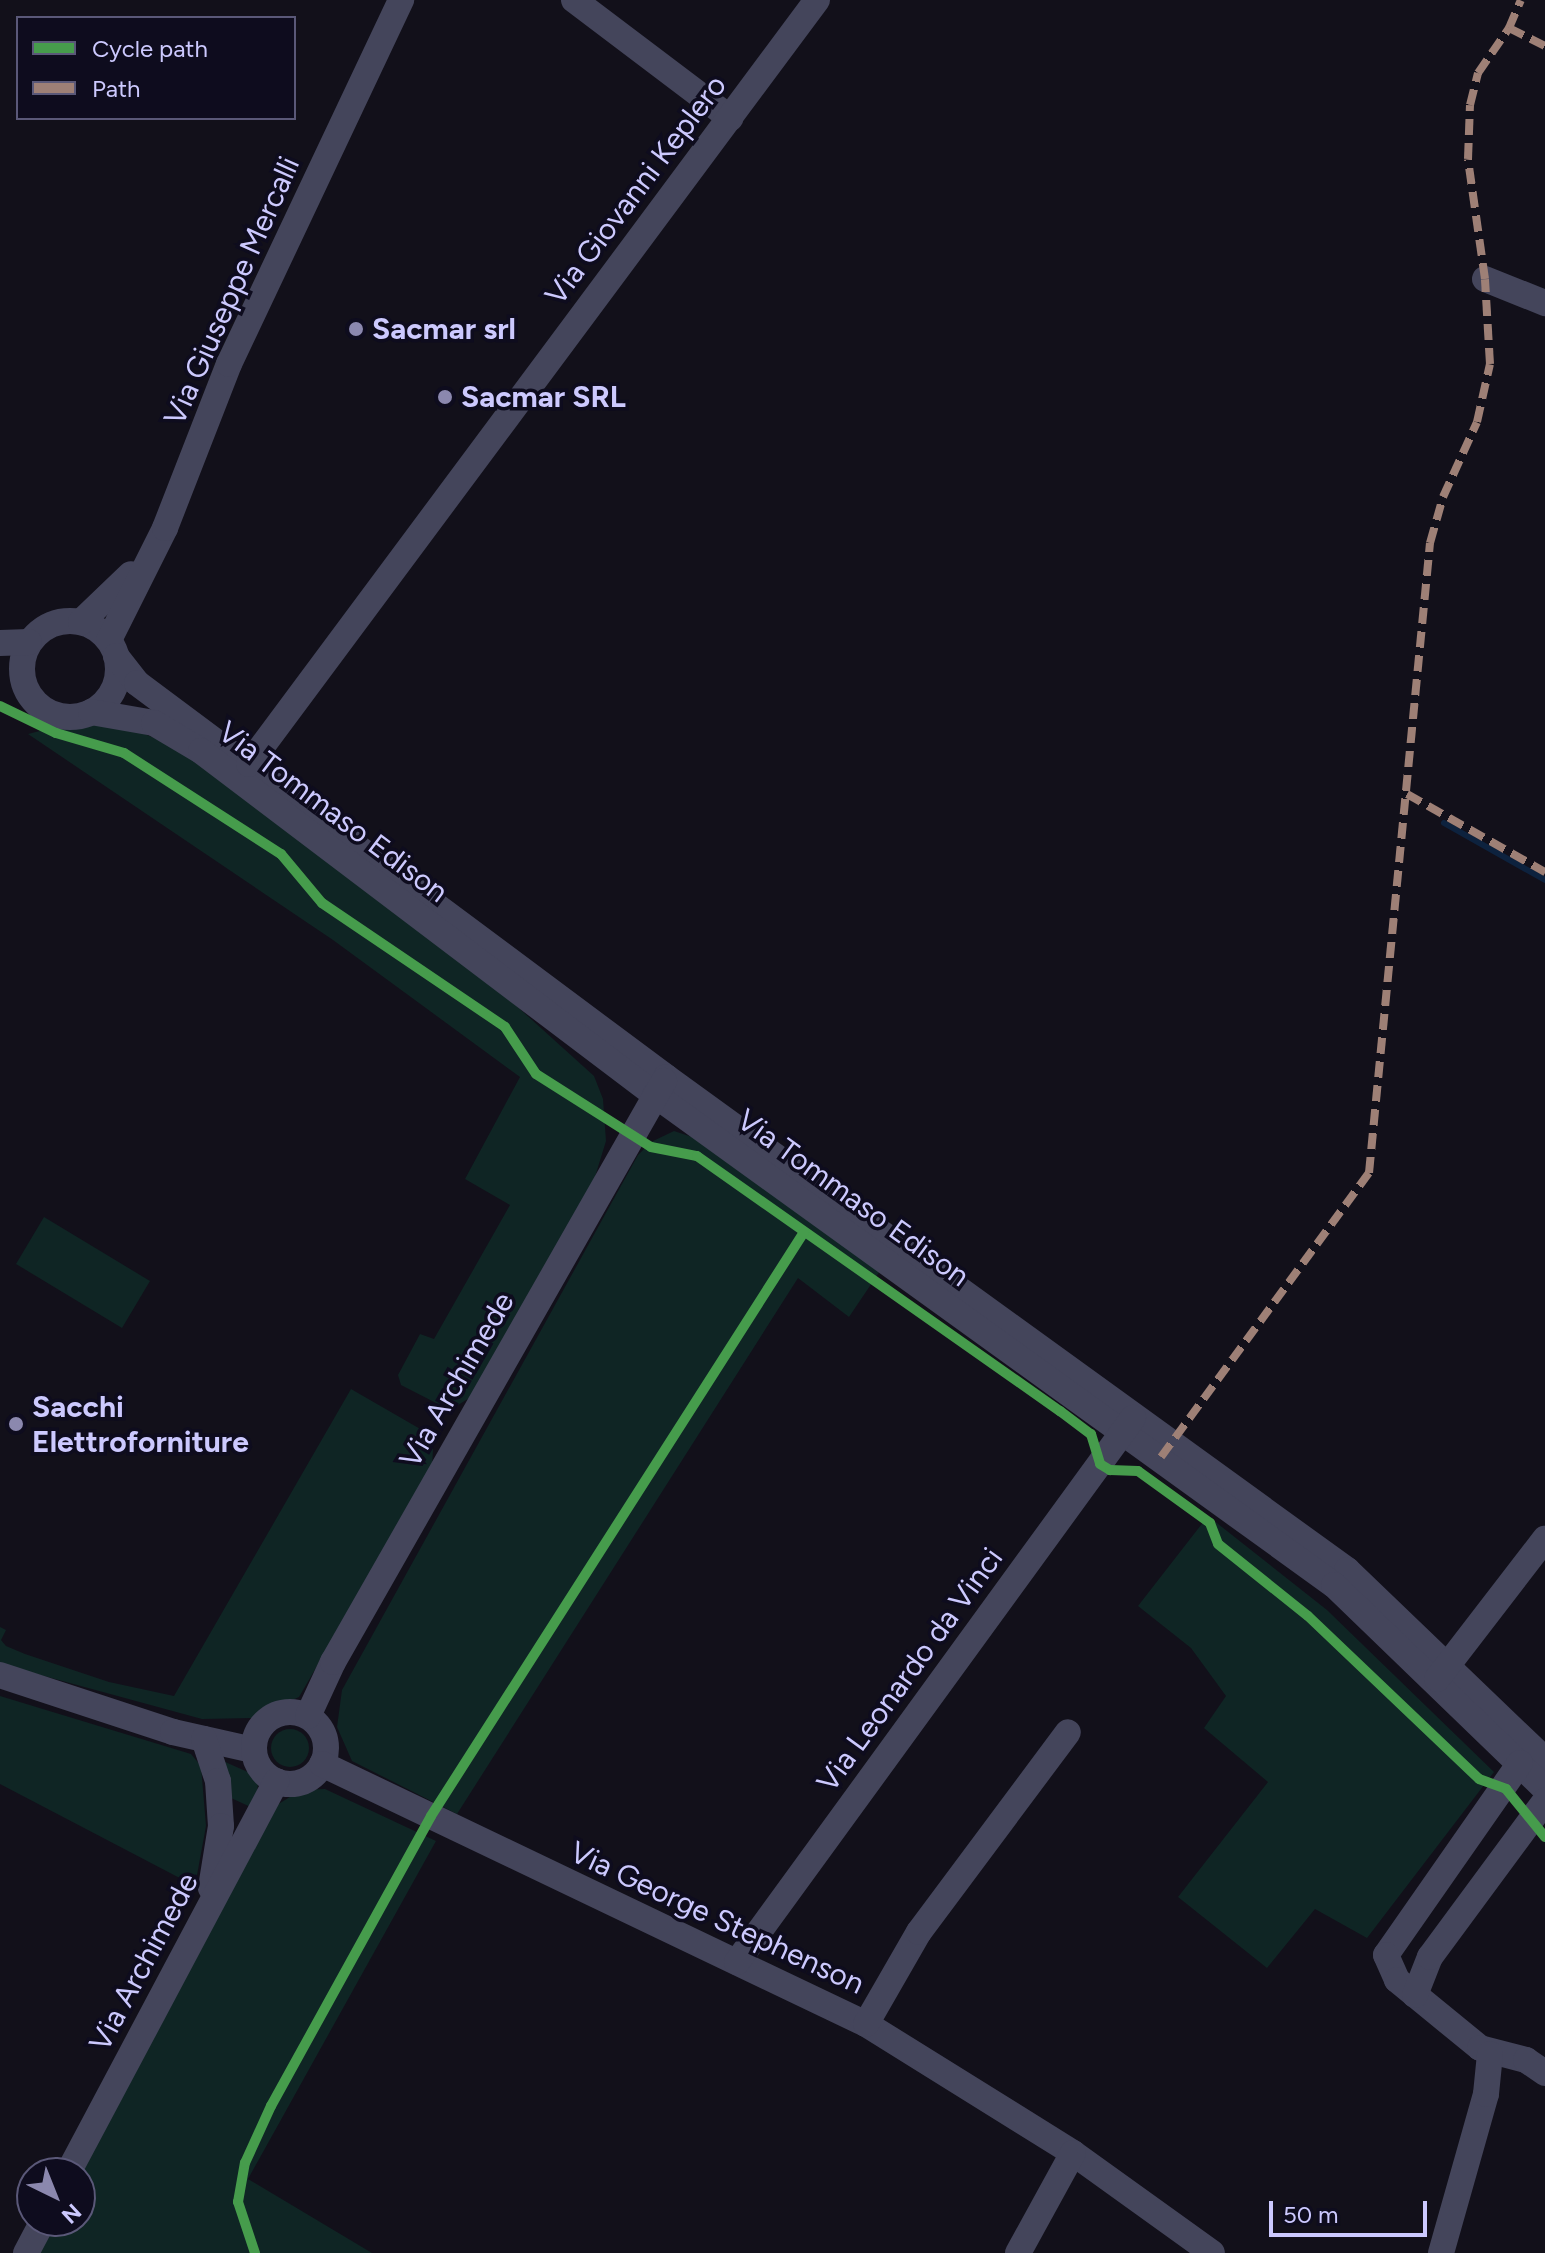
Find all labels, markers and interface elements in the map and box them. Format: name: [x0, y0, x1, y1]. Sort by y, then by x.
legend: [16, 16, 296, 120]
text: Cycle path: [92, 34, 208, 63]
street label: Via Giovanni Keplero: [538, 68, 734, 312]
text: Path: [92, 74, 140, 103]
street label: Via Giuseppe Mercalli: [157, 151, 307, 431]
place label: Sacmar srl: [372, 311, 516, 347]
marker: Sacmar srl: [347, 320, 365, 338]
place label: Sacmar SRL: [461, 379, 626, 415]
marker: Sacmar SRL: [436, 388, 454, 406]
street label: Via Tommaso Edison: [211, 714, 455, 910]
street label: Via Tommaso Edison: [730, 1102, 976, 1294]
street label: Via Archimede: [392, 1286, 522, 1474]
place label: Sacchi Elettroforniture: [32, 1389, 249, 1460]
marker: Sacchi Elettroforniture: [7, 1415, 25, 1433]
street label: Via Leonardo da Vinci: [810, 1541, 1010, 1799]
street label: Via George Stephenson: [564, 1834, 870, 2002]
street label: Via Archimede: [82, 1867, 206, 2057]
north arrow: [16, 2157, 96, 2237]
scale bar: [1273, 2185, 1431, 2235]
text: N: [56, 2198, 87, 2229]
text: 50 m: [1283, 2200, 1339, 2229]

